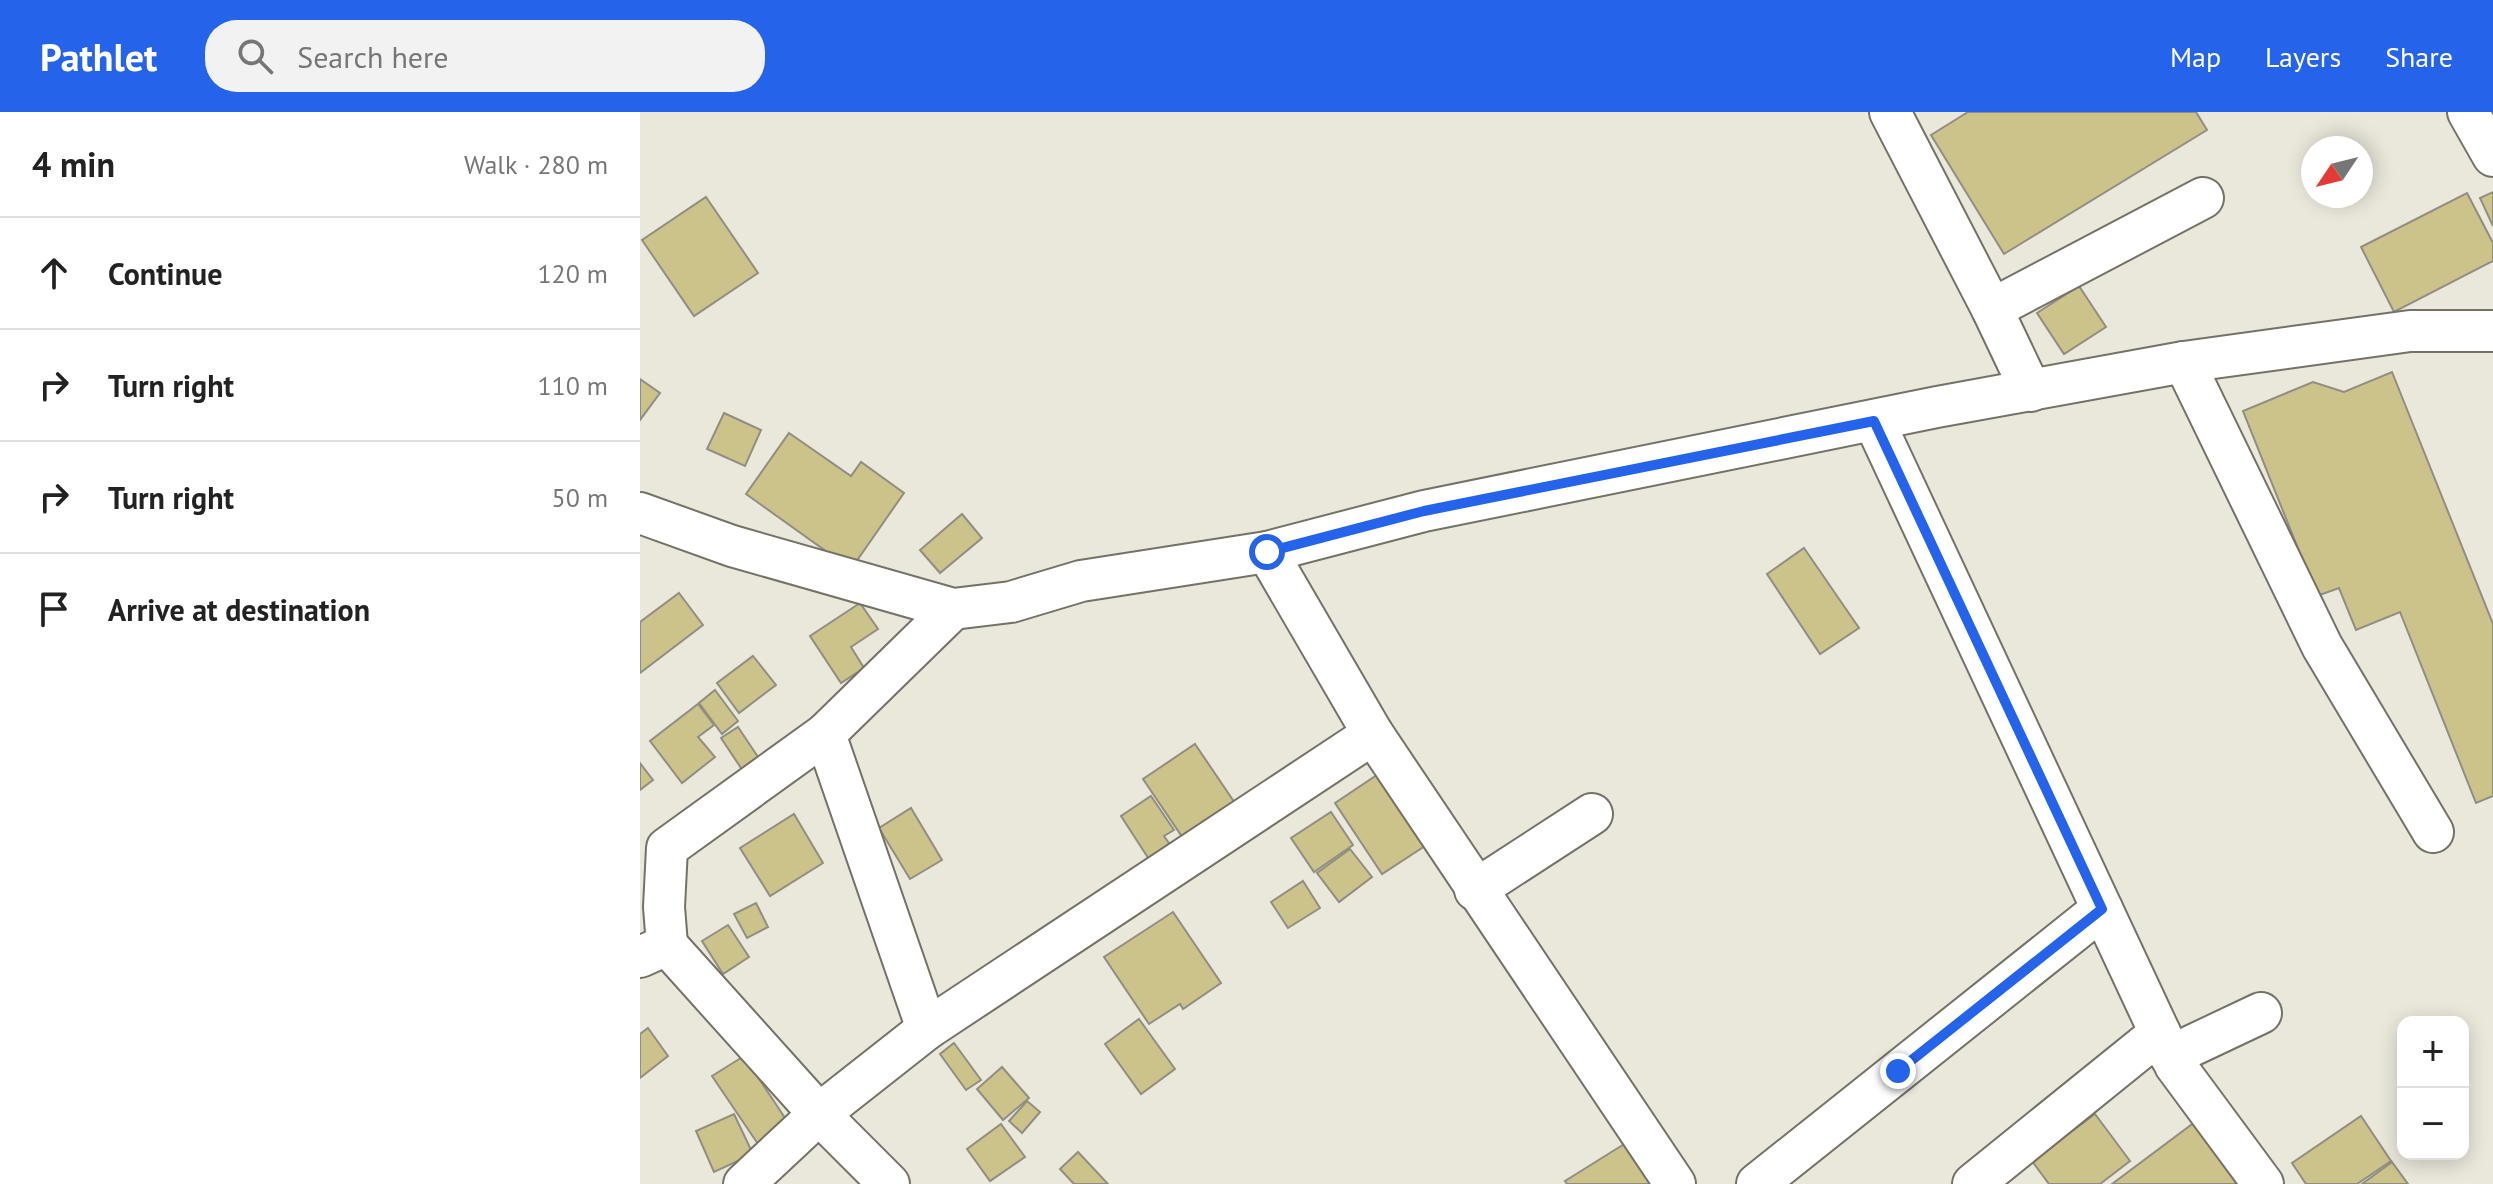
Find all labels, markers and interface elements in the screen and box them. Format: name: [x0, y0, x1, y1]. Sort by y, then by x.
search box: [205, 20, 765, 92]
text: Pathlet: [40, 32, 157, 81]
icon: search: [233, 34, 277, 78]
text: Search here: [297, 37, 449, 76]
text: Map: [2170, 38, 2221, 75]
text: Layers: [2265, 38, 2341, 75]
text: Share: [2385, 38, 2453, 75]
north arrow: [2301, 136, 2373, 208]
text: 4 min: [32, 142, 115, 186]
text: Walk · 280 m: [464, 148, 608, 181]
icon: ahead: [32, 251, 76, 295]
text: Continue: [108, 254, 222, 293]
text: 120 m: [537, 257, 608, 290]
icon: right: [32, 363, 76, 407]
text: Turn right: [108, 366, 234, 405]
text: 110 m: [537, 369, 608, 402]
icon: right: [32, 475, 76, 519]
text: Turn right: [108, 478, 234, 517]
text: 50 m: [552, 481, 608, 514]
route start: [1249, 534, 1285, 570]
icon: arrive: [32, 587, 76, 631]
text: Arrive at destination: [108, 590, 370, 629]
map controls: [2397, 1016, 2469, 1160]
button: +: [2397, 1016, 2469, 1088]
route end: [1880, 1053, 1916, 1089]
button: −: [2397, 1088, 2469, 1160]

